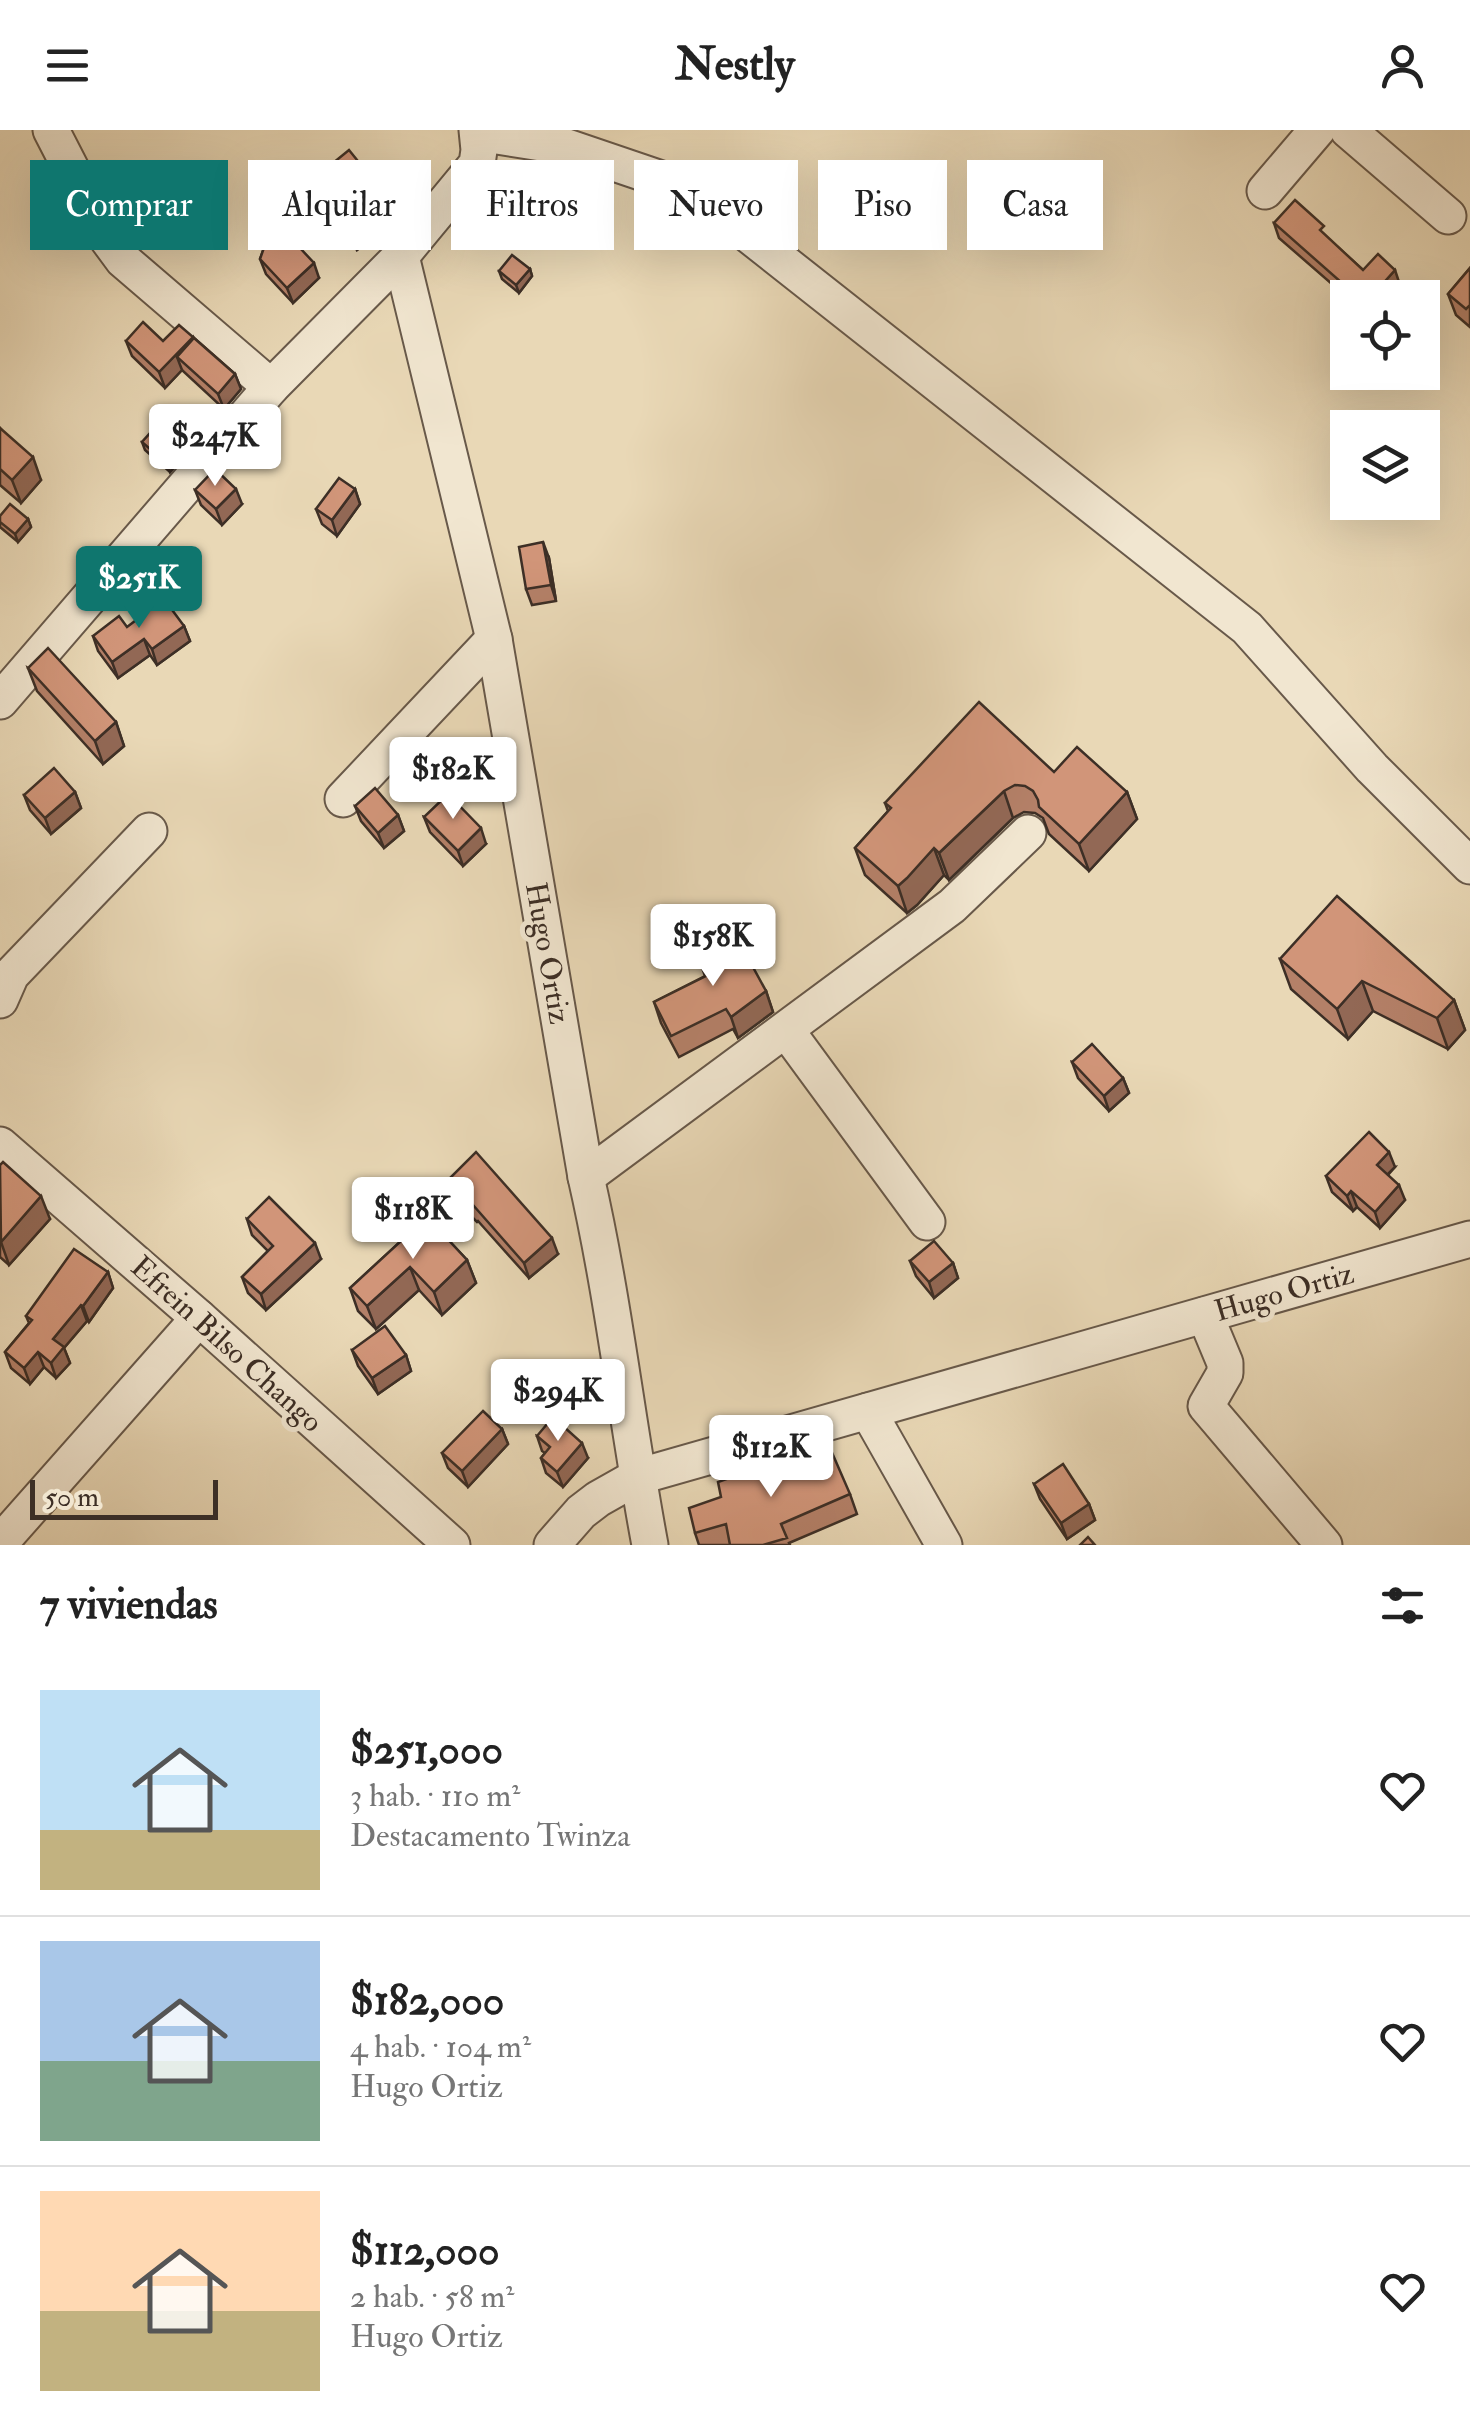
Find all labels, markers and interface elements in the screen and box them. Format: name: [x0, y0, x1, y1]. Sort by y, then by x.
text: Nestly: [675, 37, 795, 93]
icon: menu: [40, 38, 95, 93]
icon: person: [1375, 38, 1430, 93]
chip: Comprar: [30, 160, 228, 250]
chip: Alquilar: [248, 160, 431, 250]
chip: Filtros: [451, 160, 614, 250]
chip: Nuevo: [634, 160, 798, 250]
chip: Piso: [818, 160, 947, 250]
chip: Casa: [967, 160, 1103, 250]
map controls: [1330, 280, 1440, 520]
button: locate: [1330, 280, 1440, 390]
pin: $247K: [145, 404, 285, 489]
button: layers: [1330, 410, 1440, 520]
text: $247K: [171, 416, 259, 456]
pin: $251K: [69, 546, 209, 631]
text: $251K: [98, 558, 180, 598]
pin: $182K: [383, 737, 523, 822]
text: $182K: [411, 749, 495, 789]
street label: Hugo Ortiz: [517, 879, 578, 1027]
pin: $158K: [643, 904, 783, 989]
text: $158K: [673, 916, 753, 956]
pin: $118K: [343, 1177, 483, 1262]
text: $118K: [374, 1189, 452, 1229]
street label: Efrein Bilso Chango: [123, 1248, 330, 1440]
street label: Hugo Ortiz: [1210, 1255, 1358, 1330]
pin: $294K: [488, 1359, 628, 1444]
text: $294K: [513, 1371, 603, 1411]
pin: $112K: [701, 1415, 841, 1500]
text: $112K: [731, 1427, 811, 1467]
scale bar: [30, 1475, 218, 1520]
text: 50 m: [45, 1480, 99, 1515]
icon: filters: [1375, 1578, 1430, 1633]
text: 7 viviendas: [40, 1579, 218, 1631]
text: $251,000: [350, 1724, 503, 1776]
icon: home: [120, 1730, 240, 1850]
icon: heart: [1375, 1763, 1430, 1818]
text: 3 hab. · 110 m²: [350, 1776, 520, 1816]
text: Destacamento Twinza: [350, 1816, 630, 1856]
text: $182,000: [350, 1975, 504, 2027]
icon: home: [120, 1981, 240, 2101]
icon: heart: [1375, 2014, 1430, 2069]
text: 4 hab. · 104 m²: [350, 2027, 531, 2067]
text: Hugo Ortiz: [350, 2067, 503, 2107]
text: $112,000: [350, 2225, 500, 2277]
icon: home: [120, 2231, 240, 2351]
icon: heart: [1375, 2264, 1430, 2319]
text: 2 hab. · 58 m²: [350, 2277, 514, 2317]
text: Hugo Ortiz: [350, 2317, 503, 2357]

